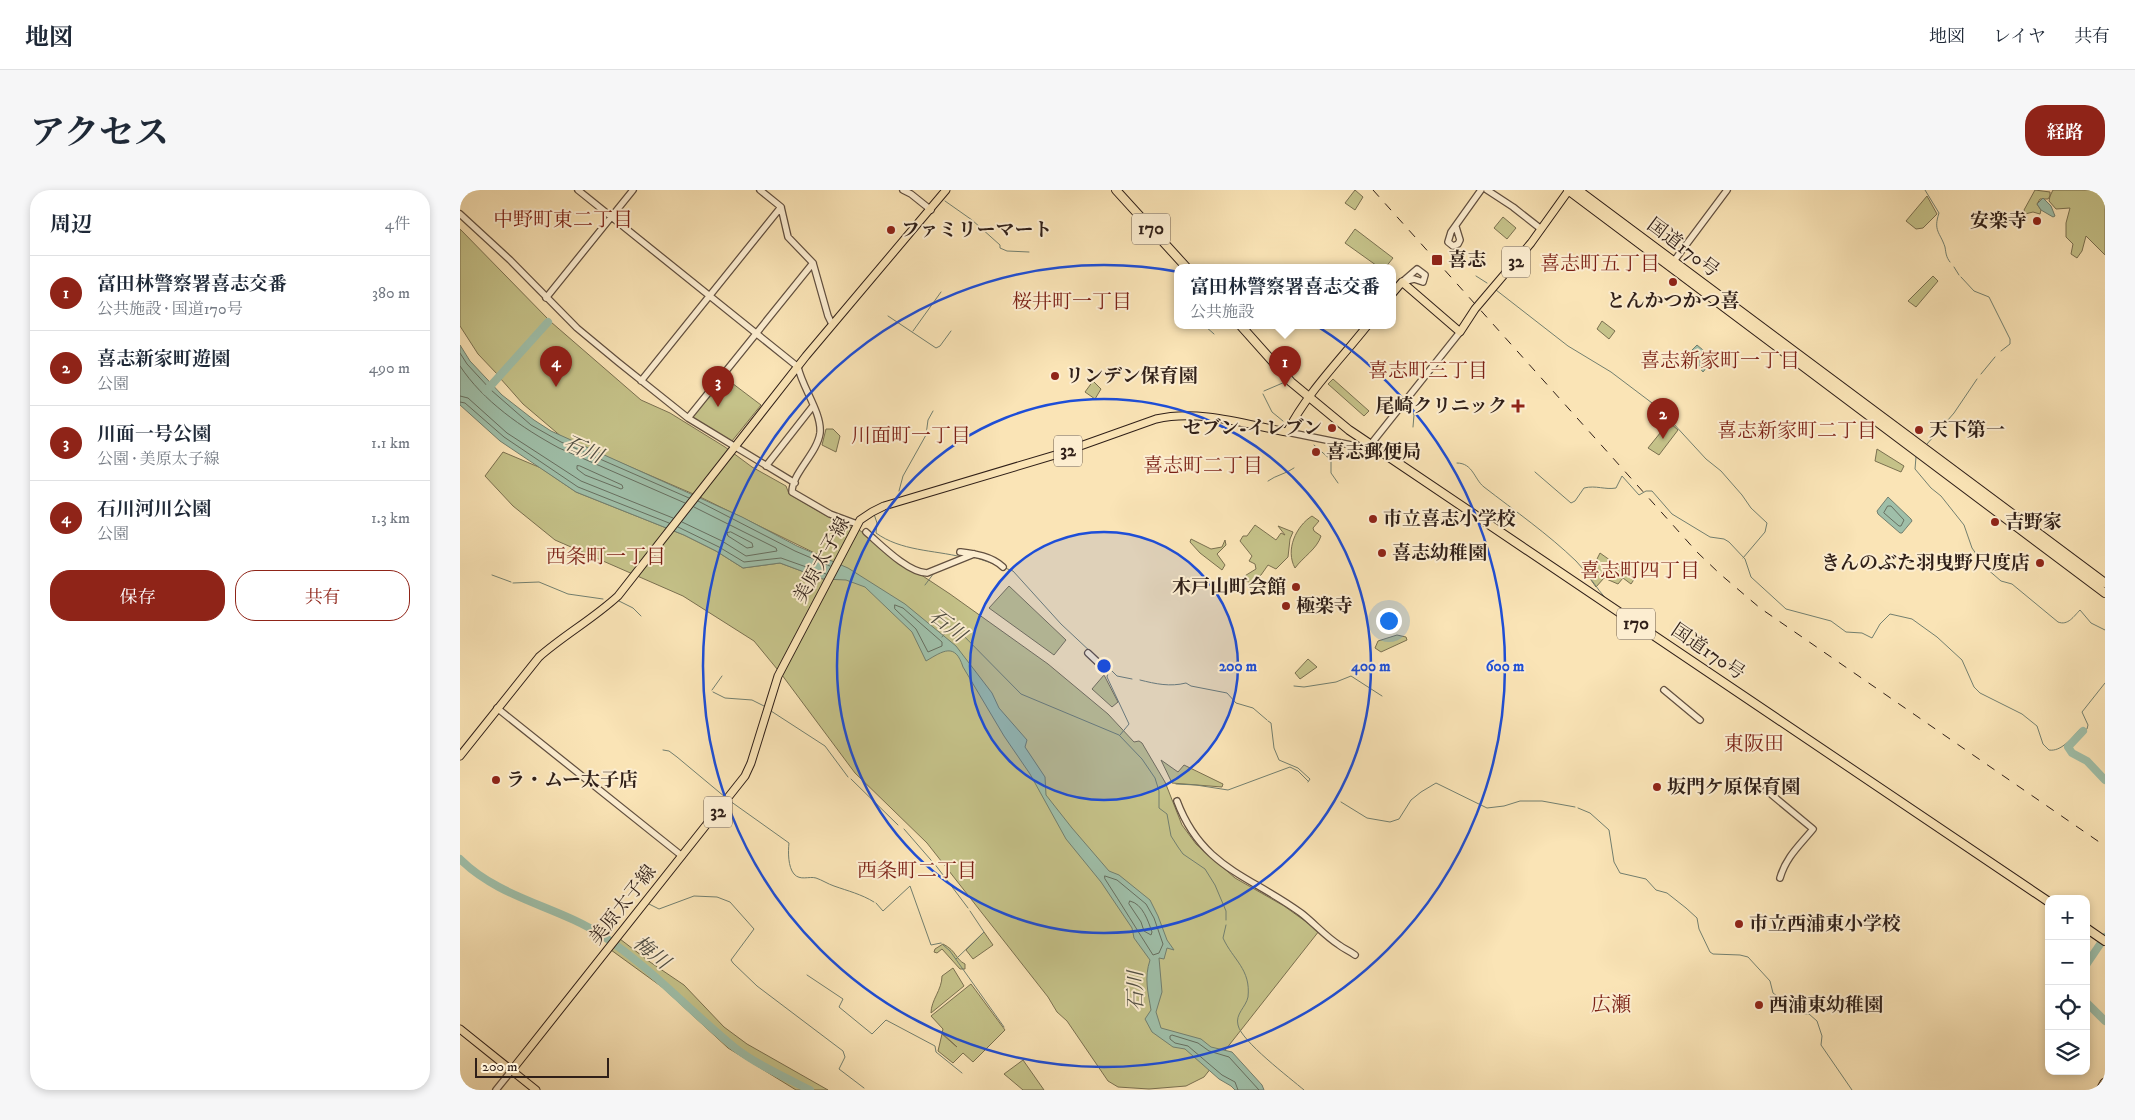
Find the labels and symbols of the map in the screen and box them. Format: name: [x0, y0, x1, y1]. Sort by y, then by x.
district label: 中野町東二丁目: [493, 208, 633, 233]
place label: 安楽寺: [1970, 210, 2027, 233]
road number: 170: [1132, 213, 1170, 244]
street label: 国道170号: [1642, 213, 1724, 283]
marker: 安楽寺: [2031, 215, 2043, 227]
place label: ファミリーマート: [901, 219, 1053, 242]
marker: ファミリーマート: [885, 224, 897, 236]
road number: 32: [1502, 246, 1530, 278]
place label: 喜志: [1448, 249, 1486, 272]
district label: 喜志町五丁目: [1540, 252, 1660, 277]
marker: 喜志: [1430, 253, 1444, 267]
marker: とんかつかつ喜: [1667, 276, 1679, 288]
district label: 桜井町一丁目: [1012, 290, 1132, 315]
place label: とんかつかつ喜: [1606, 290, 1740, 313]
pin: 4: [540, 346, 572, 387]
pin: 1: [1269, 346, 1301, 387]
district label: 喜志新家町一丁目: [1640, 349, 1800, 374]
district label: 喜志町三丁目: [1368, 359, 1488, 384]
place label: リンデン保育園: [1065, 365, 1198, 388]
pin: 3: [702, 366, 734, 407]
marker: リンデン保育園: [1049, 370, 1061, 382]
place label: 尾崎クリニック: [1375, 395, 1507, 418]
pin: 2: [1647, 398, 1679, 439]
marker: 尾崎クリニック: [1511, 399, 1525, 413]
place label: セブン-イレブン: [1183, 417, 1322, 440]
district label: 喜志新家町二丁目: [1717, 419, 1877, 444]
place label: 天下第一: [1929, 419, 2005, 442]
marker: セブン-イレブン: [1326, 422, 1338, 434]
district label: 川面町一丁目: [851, 424, 971, 449]
marker: 天下第一: [1913, 424, 1925, 436]
water label: 石川: [560, 430, 608, 470]
road number: 32: [1054, 436, 1082, 466]
place label: 喜志郵便局: [1326, 441, 1421, 464]
marker: 喜志郵便局: [1310, 446, 1322, 458]
district label: 喜志町二丁目: [1143, 454, 1263, 479]
place label: 市立喜志小学校: [1383, 508, 1516, 531]
place label: 吉野家: [2005, 511, 2062, 534]
street label: 美原太子線: [789, 513, 855, 607]
marker: 市立喜志小学校: [1367, 513, 1379, 525]
marker: 吉野家: [1989, 516, 2001, 528]
place label: 喜志幼稚園: [1392, 542, 1487, 565]
district label: 西条町一丁目: [546, 545, 666, 570]
marker: 喜志幼稚園: [1376, 547, 1388, 559]
place label: きんのぶた羽曳野尺度店: [1821, 552, 2030, 575]
marker: きんのぶた羽曳野尺度店: [2034, 557, 2046, 569]
district label: 喜志町四丁目: [1580, 559, 1700, 584]
place label: 木戸山町会館: [1172, 576, 1286, 599]
marker: 木戸山町会館: [1290, 581, 1302, 593]
place label: 極楽寺: [1296, 595, 1353, 618]
marker: 極楽寺: [1280, 600, 1292, 612]
water label: 石川: [924, 604, 972, 649]
your location: [1376, 608, 1402, 634]
road number: 170: [1617, 608, 1655, 639]
street label: 国道170号: [1667, 619, 1749, 685]
centre of rings: [1095, 657, 1113, 675]
text: 200 m: [1219, 657, 1258, 676]
text: 400 m: [1350, 657, 1391, 676]
text: 600 m: [1486, 657, 1525, 676]
district label: 東阪田: [1724, 732, 1784, 757]
place label: ラ・ムー太子店: [506, 769, 638, 792]
marker: ラ・ムー太子店: [490, 774, 502, 786]
place label: 坂門ケ原保育園: [1667, 776, 1800, 799]
marker: 坂門ケ原保育園: [1651, 781, 1663, 793]
road number: 32: [704, 796, 732, 828]
district label: 西条町二丁目: [857, 859, 977, 884]
street label: 美原太子線: [585, 860, 661, 950]
place label: 市立西浦東小学校: [1749, 913, 1901, 936]
marker: 市立西浦東小学校: [1733, 918, 1745, 930]
water label: 梅川: [628, 931, 676, 977]
water label: 石川: [1124, 969, 1149, 1011]
district label: 広瀬: [1591, 993, 1631, 1018]
place label: 西浦東幼稚園: [1769, 994, 1883, 1017]
marker: 西浦東幼稚園: [1753, 999, 1765, 1011]
scale bar: [475, 1055, 609, 1078]

